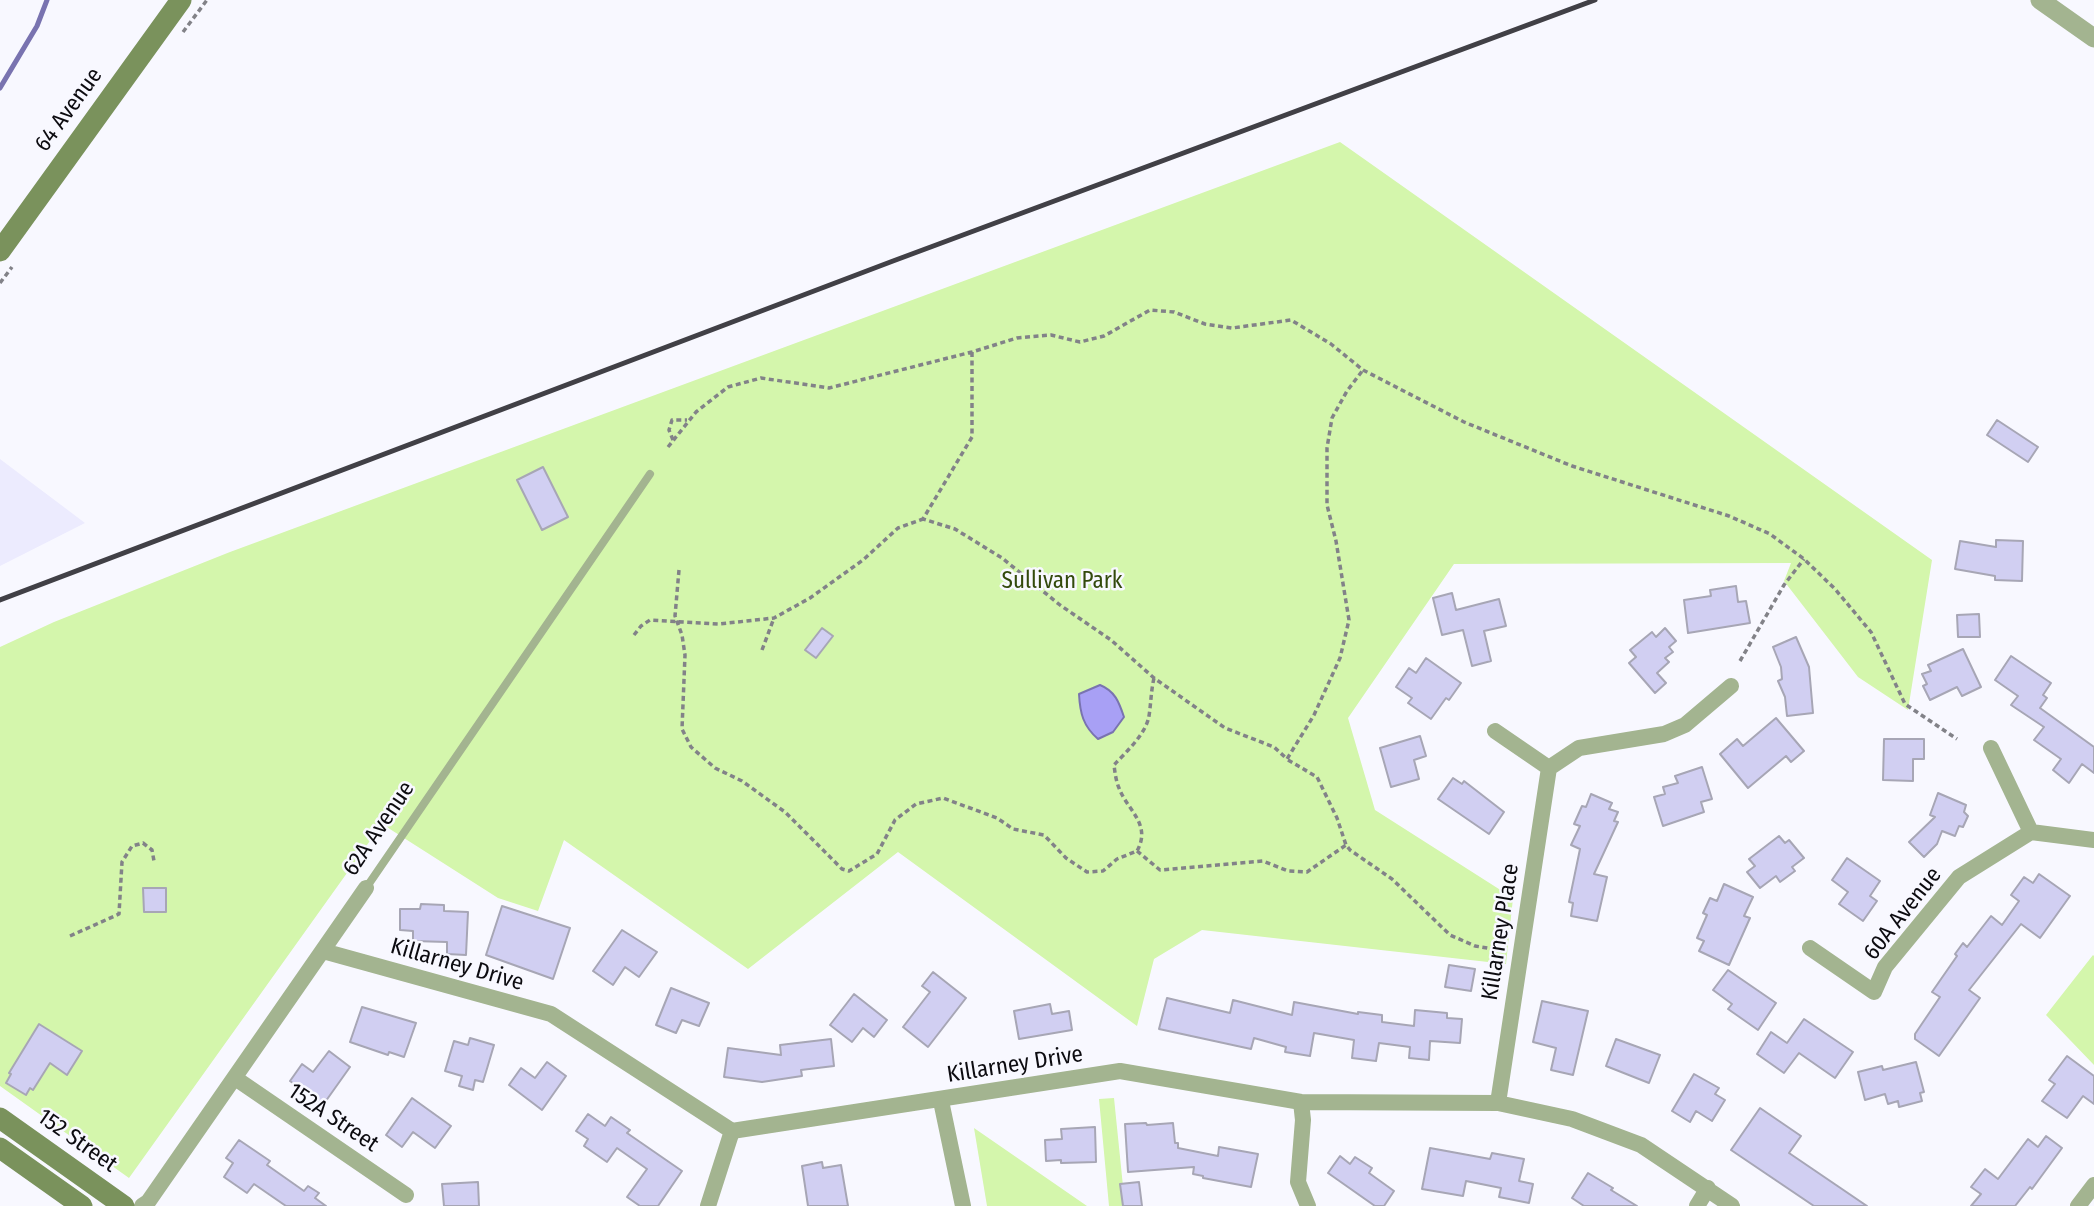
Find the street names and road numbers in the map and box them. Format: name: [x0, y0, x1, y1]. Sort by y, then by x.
street label: 64 Avenue: [29, 63, 109, 157]
street label: 62A Avenue: [337, 777, 421, 881]
street label: Killarney Place: [1477, 862, 1525, 1002]
street label: 60A Avenue: [1858, 862, 1948, 966]
street label: Killarney Drive: [387, 933, 527, 997]
street label: Killarney Drive: [945, 1041, 1085, 1089]
street label: 152A Street: [282, 1078, 384, 1158]
street label: 152 Street: [32, 1103, 122, 1179]

